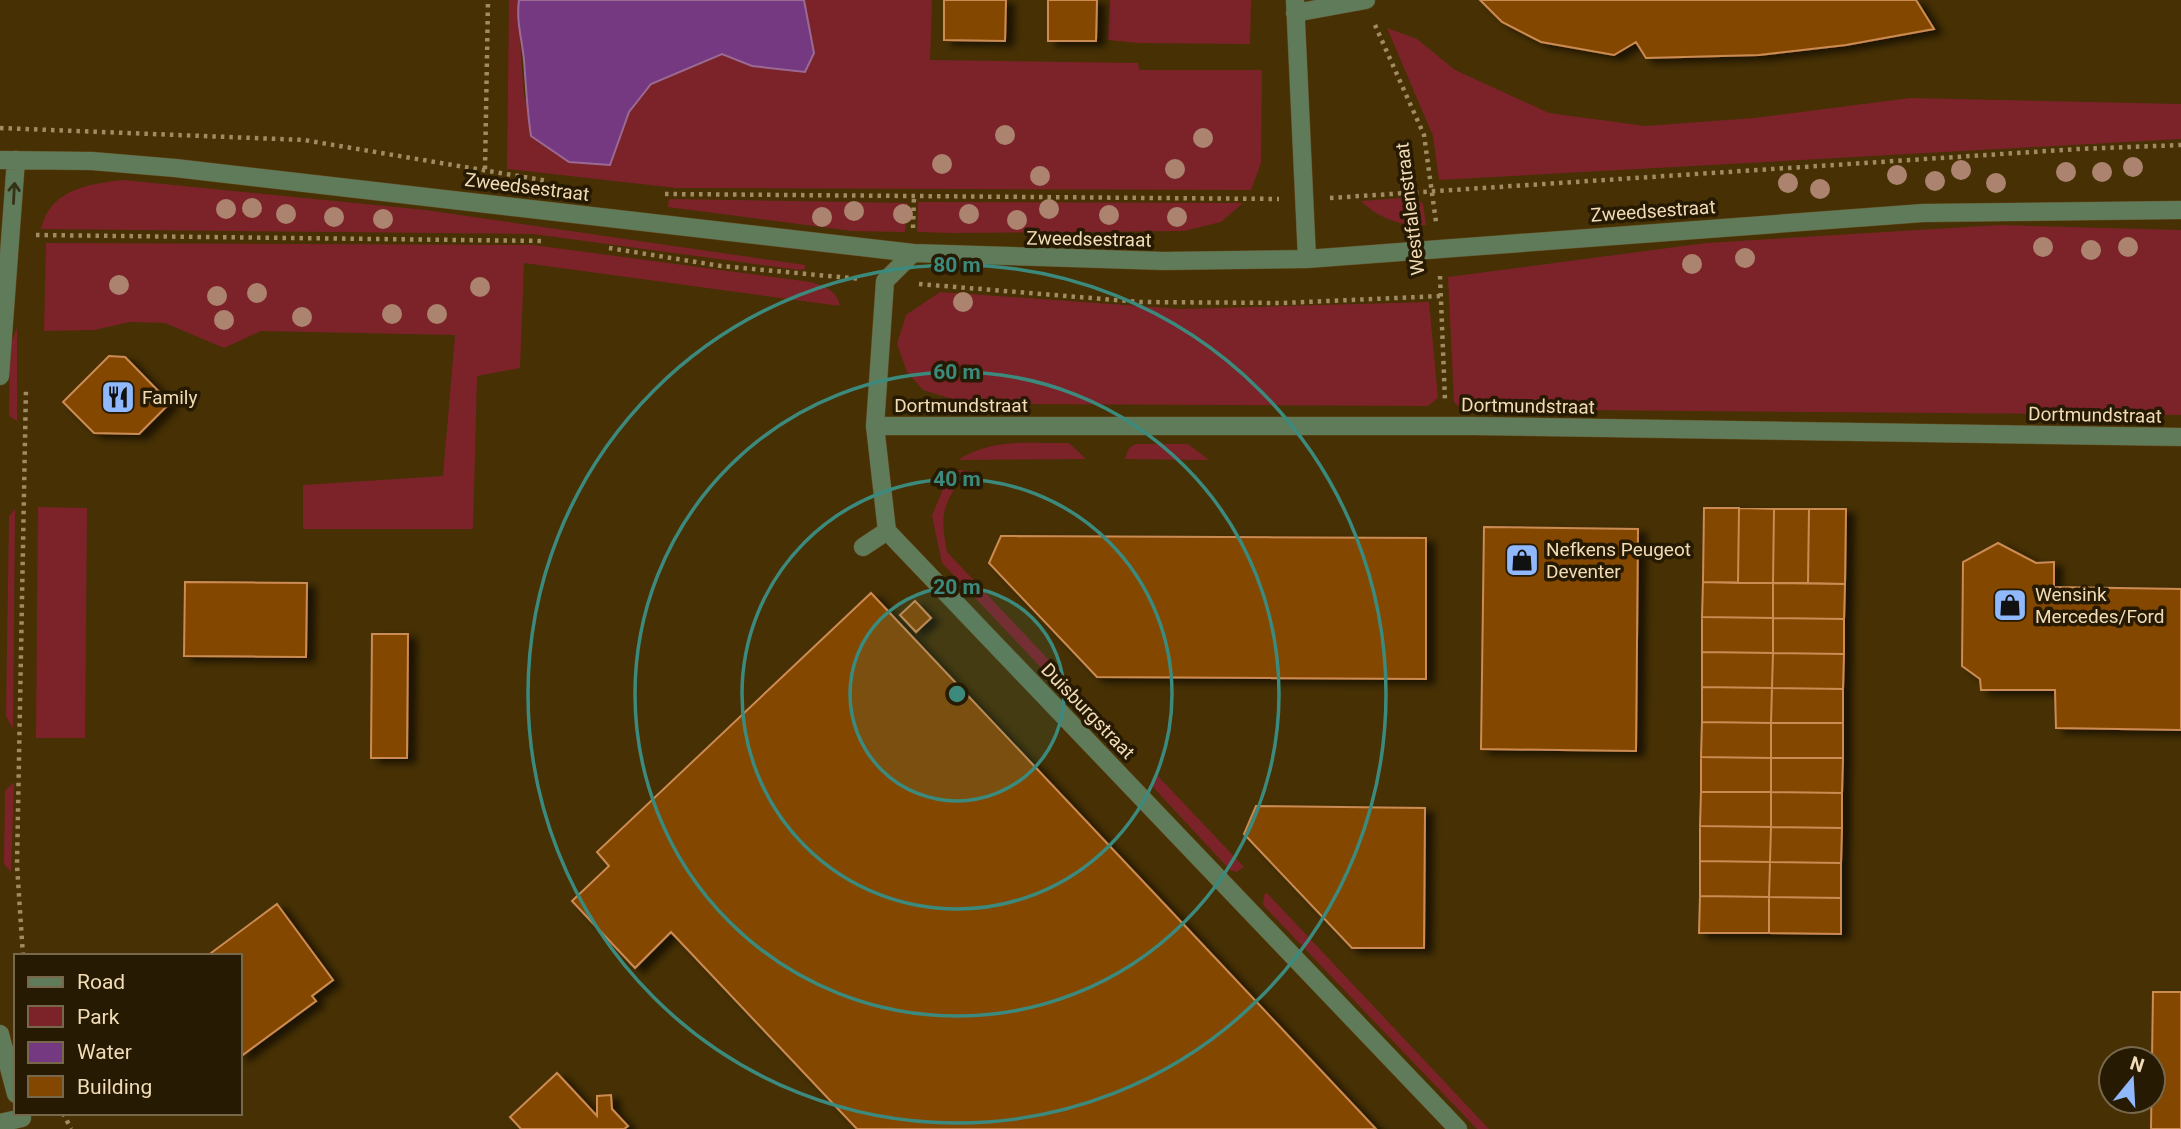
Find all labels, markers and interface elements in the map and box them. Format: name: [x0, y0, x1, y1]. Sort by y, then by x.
street label: Westfalenstraat: [1390, 141, 1430, 277]
street label: Zweedsestraat: [463, 168, 591, 206]
one-way arrow: [8, 183, 21, 205]
street label: Zweedsestraat: [1590, 195, 1716, 227]
street label: Zweedsestraat: [1026, 226, 1152, 252]
text: 80 m: [933, 253, 981, 277]
text: 60 m: [933, 360, 981, 384]
restaurant icon: Family: [99, 378, 137, 416]
place label: Family: [142, 386, 197, 409]
street label: Dortmundstraat: [1461, 393, 1595, 419]
street label: Dortmundstraat: [894, 394, 1028, 417]
street label: Dortmundstraat: [2028, 402, 2162, 428]
text: 40 m: [933, 467, 981, 491]
place label: Nefkens Peugeot Deventer: [1546, 538, 1691, 583]
shop icon: Nefkens Peugeot Deventer: [1503, 541, 1541, 579]
text: 20 m: [933, 575, 981, 599]
place label: Wensink Mercedes/Ford: [2035, 583, 2165, 628]
shop icon: Wensink Mercedes/Ford: [1991, 586, 2029, 624]
street label: Duisburgstraat: [1037, 658, 1139, 764]
centre of rings: [945, 682, 969, 706]
legend: [14, 954, 242, 1115]
text: Road: [77, 970, 125, 994]
text: Park: [77, 1005, 120, 1029]
text: Water: [77, 1040, 132, 1064]
north arrow: [2097, 1045, 2167, 1115]
text: N: [2127, 1051, 2147, 1077]
text: Building: [77, 1075, 152, 1099]

